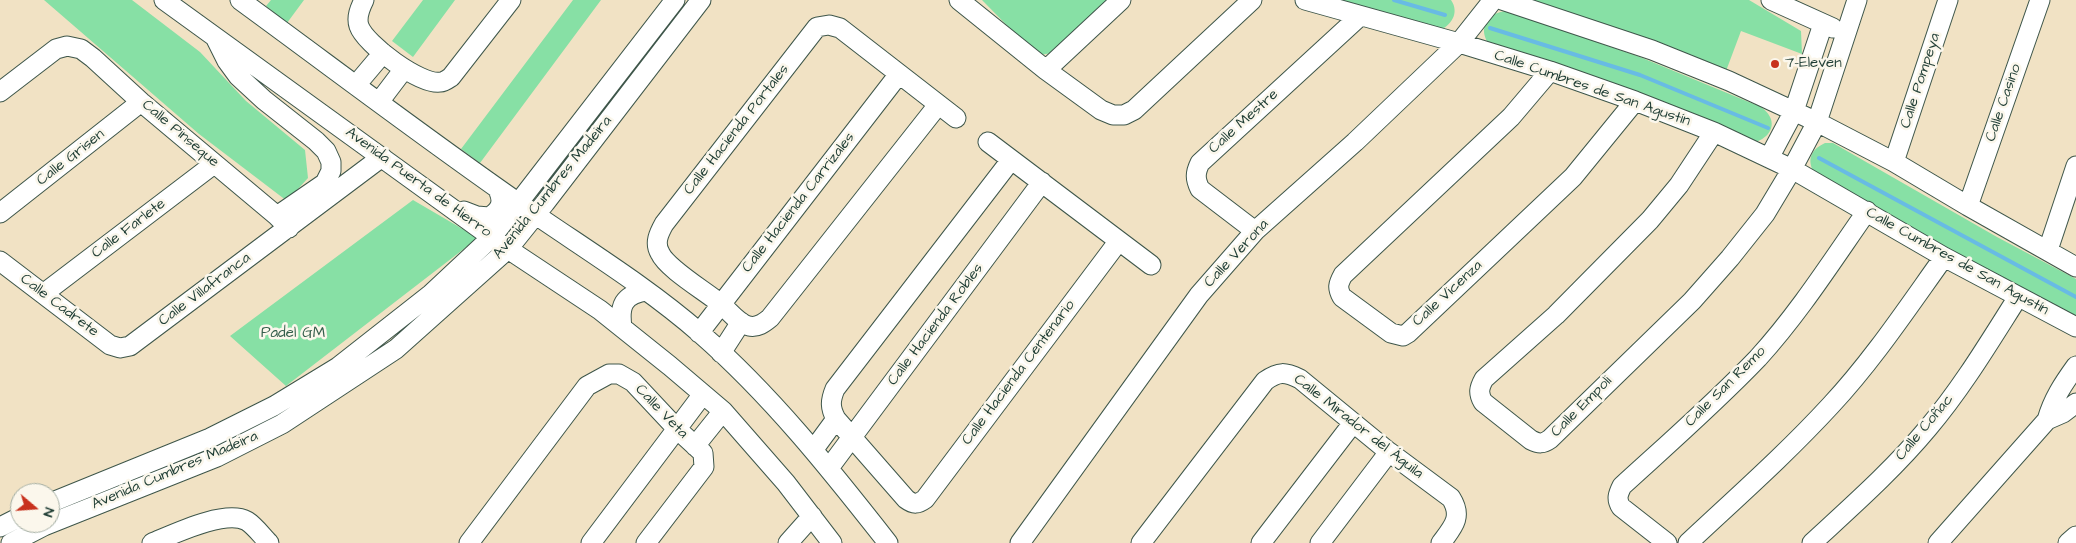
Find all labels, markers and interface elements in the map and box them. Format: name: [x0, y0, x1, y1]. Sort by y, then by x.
street label: Calle Pompeya: [1897, 31, 1945, 131]
street label: Calle Cumbres de San Agustín: [1492, 47, 1692, 131]
place label: 7-Eleven: [1785, 55, 1842, 73]
marker: 7-Eleven: [1769, 58, 1781, 70]
street label: Calle Hacienda Portales: [681, 61, 793, 199]
street label: Calle Casino: [1982, 62, 2026, 144]
street label: Calle Mestre: [1205, 86, 1283, 158]
street label: Calle Pinseque: [138, 96, 222, 172]
street label: Avenida Cumbres Madeira: [490, 113, 616, 263]
street label: Avenida Puerta de Hierro: [341, 124, 495, 242]
street label: Calle Grisen: [33, 126, 109, 190]
street label: Calle Hacienda Carrizales: [739, 129, 859, 277]
street label: Calle Farlete: [88, 195, 170, 263]
street label: Calle Cumbres de San Agustín: [1862, 204, 2052, 320]
street label: Calle Verona: [1201, 216, 1273, 292]
street label: Calle Villafranca: [155, 250, 255, 330]
street label: Calle Vicenza: [1409, 257, 1487, 331]
street label: Calle Hacienda Robles: [884, 260, 988, 390]
street label: Calle Cadrete: [16, 271, 102, 341]
street label: Calle Hacienda Centenario: [959, 297, 1079, 449]
park label: Padel GM: [261, 325, 325, 343]
street label: Calle San Remo: [1682, 343, 1770, 431]
street label: Calle Mirador del Águila: [1290, 371, 1426, 483]
street label: Calle Empoli: [1548, 373, 1616, 441]
street label: Calle Veta: [631, 381, 691, 443]
street label: Calle Coñac: [1892, 391, 1958, 465]
street label: Avenida Cumbres Madeira: [89, 428, 261, 514]
north arrow: [10, 483, 60, 533]
text: N: [37, 505, 59, 520]

